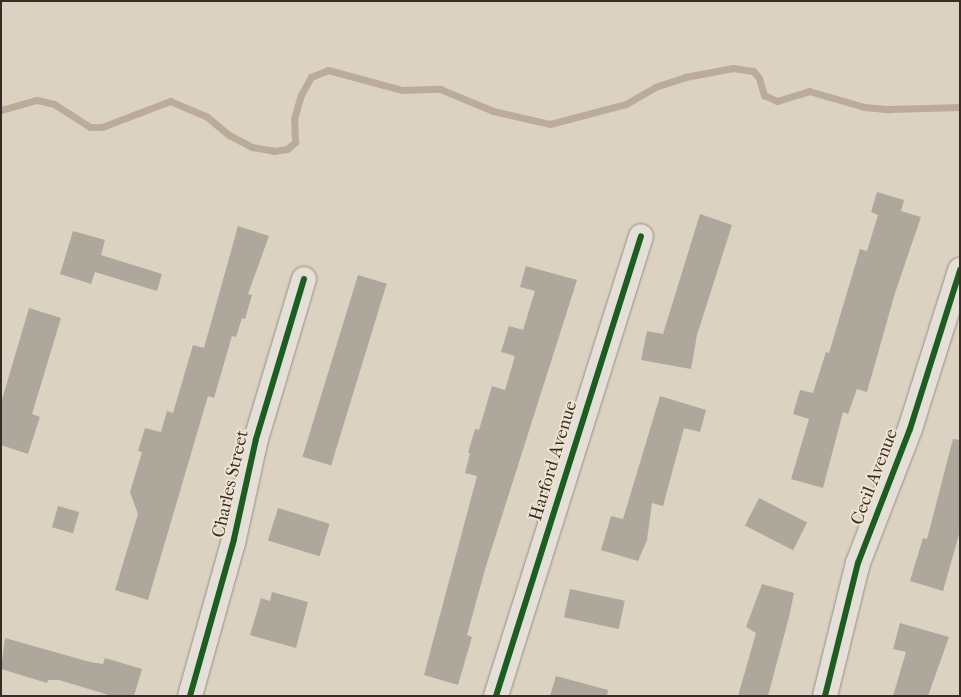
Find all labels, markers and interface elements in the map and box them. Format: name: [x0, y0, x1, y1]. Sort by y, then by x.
street label: Harford Avenue: [526, 399, 582, 523]
street label: Cecil Avenue: [847, 426, 903, 528]
street label: Charles Street: [208, 428, 254, 540]

